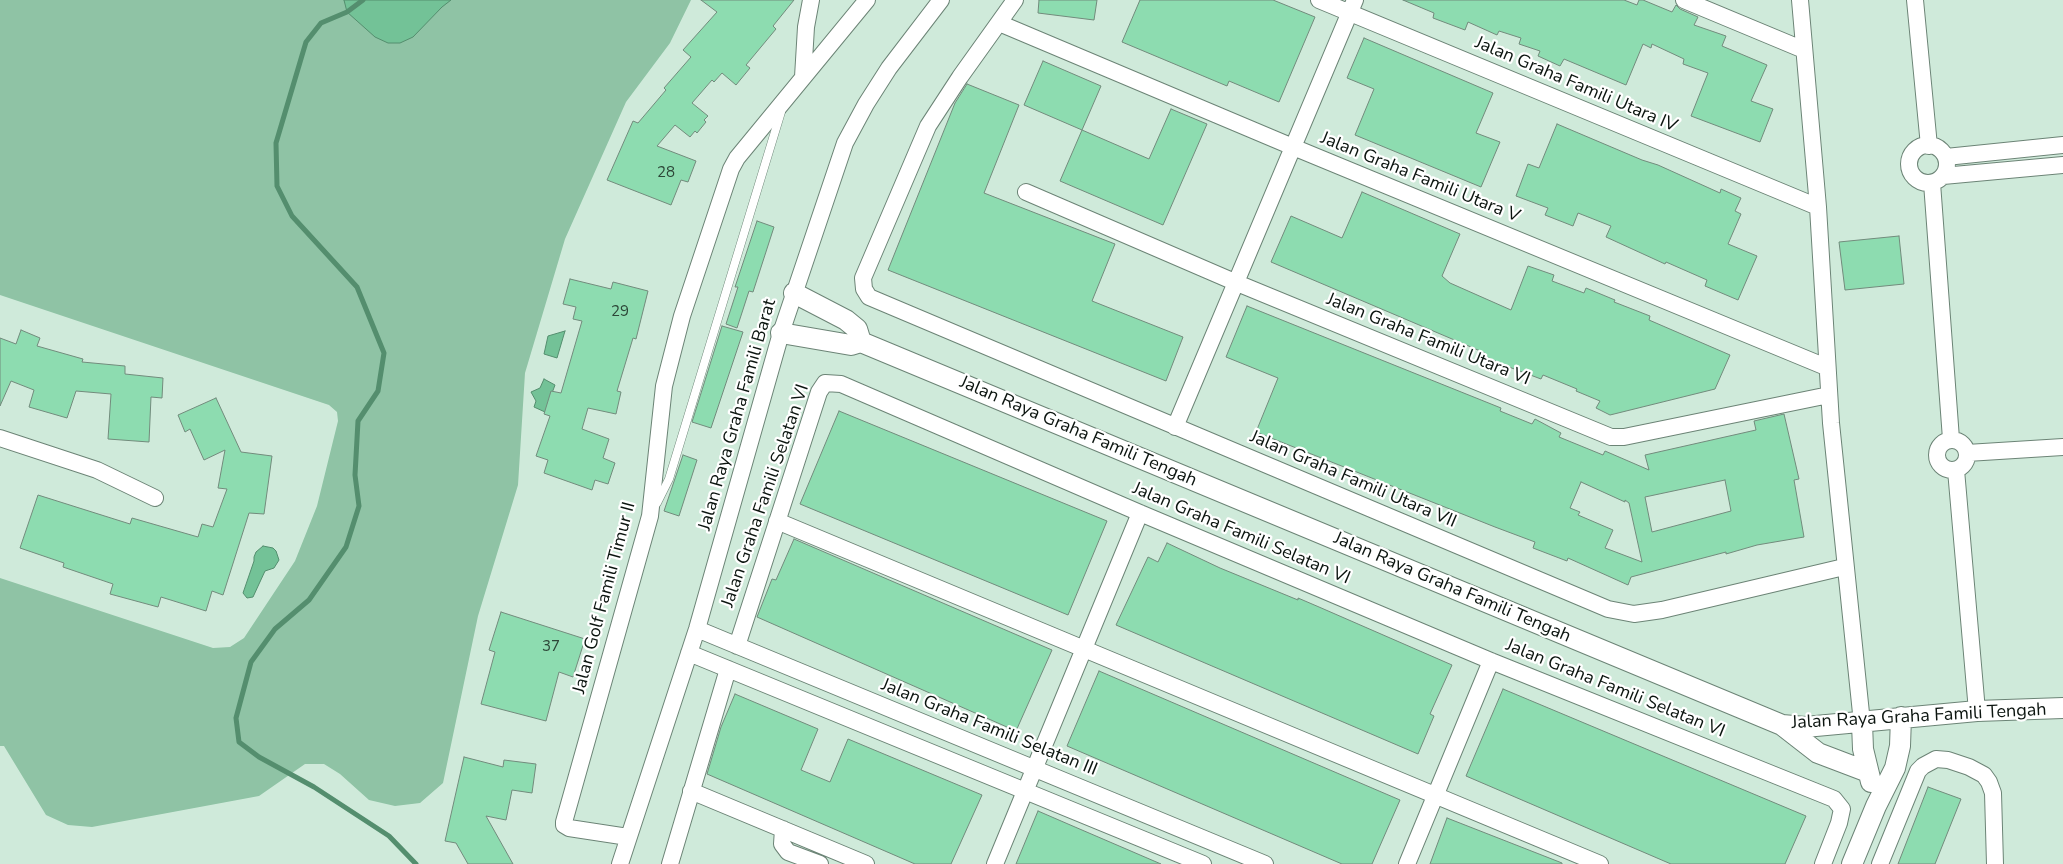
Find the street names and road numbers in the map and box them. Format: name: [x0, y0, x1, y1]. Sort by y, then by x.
street label: Jalan Graha Famili Utara IV: [1472, 33, 1680, 137]
street label: Jalan Graha Famili Utara V: [1317, 128, 1523, 228]
street label: Jalan Graha Famili Utara VI: [1323, 289, 1533, 391]
street label: Jalan Raya Graha Famili Barat: [695, 297, 781, 533]
street label: Jalan Raya Graha Famili Tengah: [956, 372, 1200, 492]
street label: Jalan Graha Famili Selatan VI: [718, 382, 814, 610]
street label: Jalan Graha Famili Utara VII: [1246, 427, 1460, 533]
street label: Jalan Graha Famili Selatan VI: [1129, 478, 1353, 590]
street label: Jalan Golf Famili Timur II: [569, 500, 641, 696]
street label: Jalan Raya Graha Famili Tengah: [1330, 528, 1574, 648]
street label: Jalan Graha Famili Selatan VI: [1502, 635, 1728, 743]
street label: Jalan Graha Famili Selatan III: [878, 675, 1100, 781]
street label: Jalan Raya Graha Famili Tengah: [1791, 700, 2047, 734]

